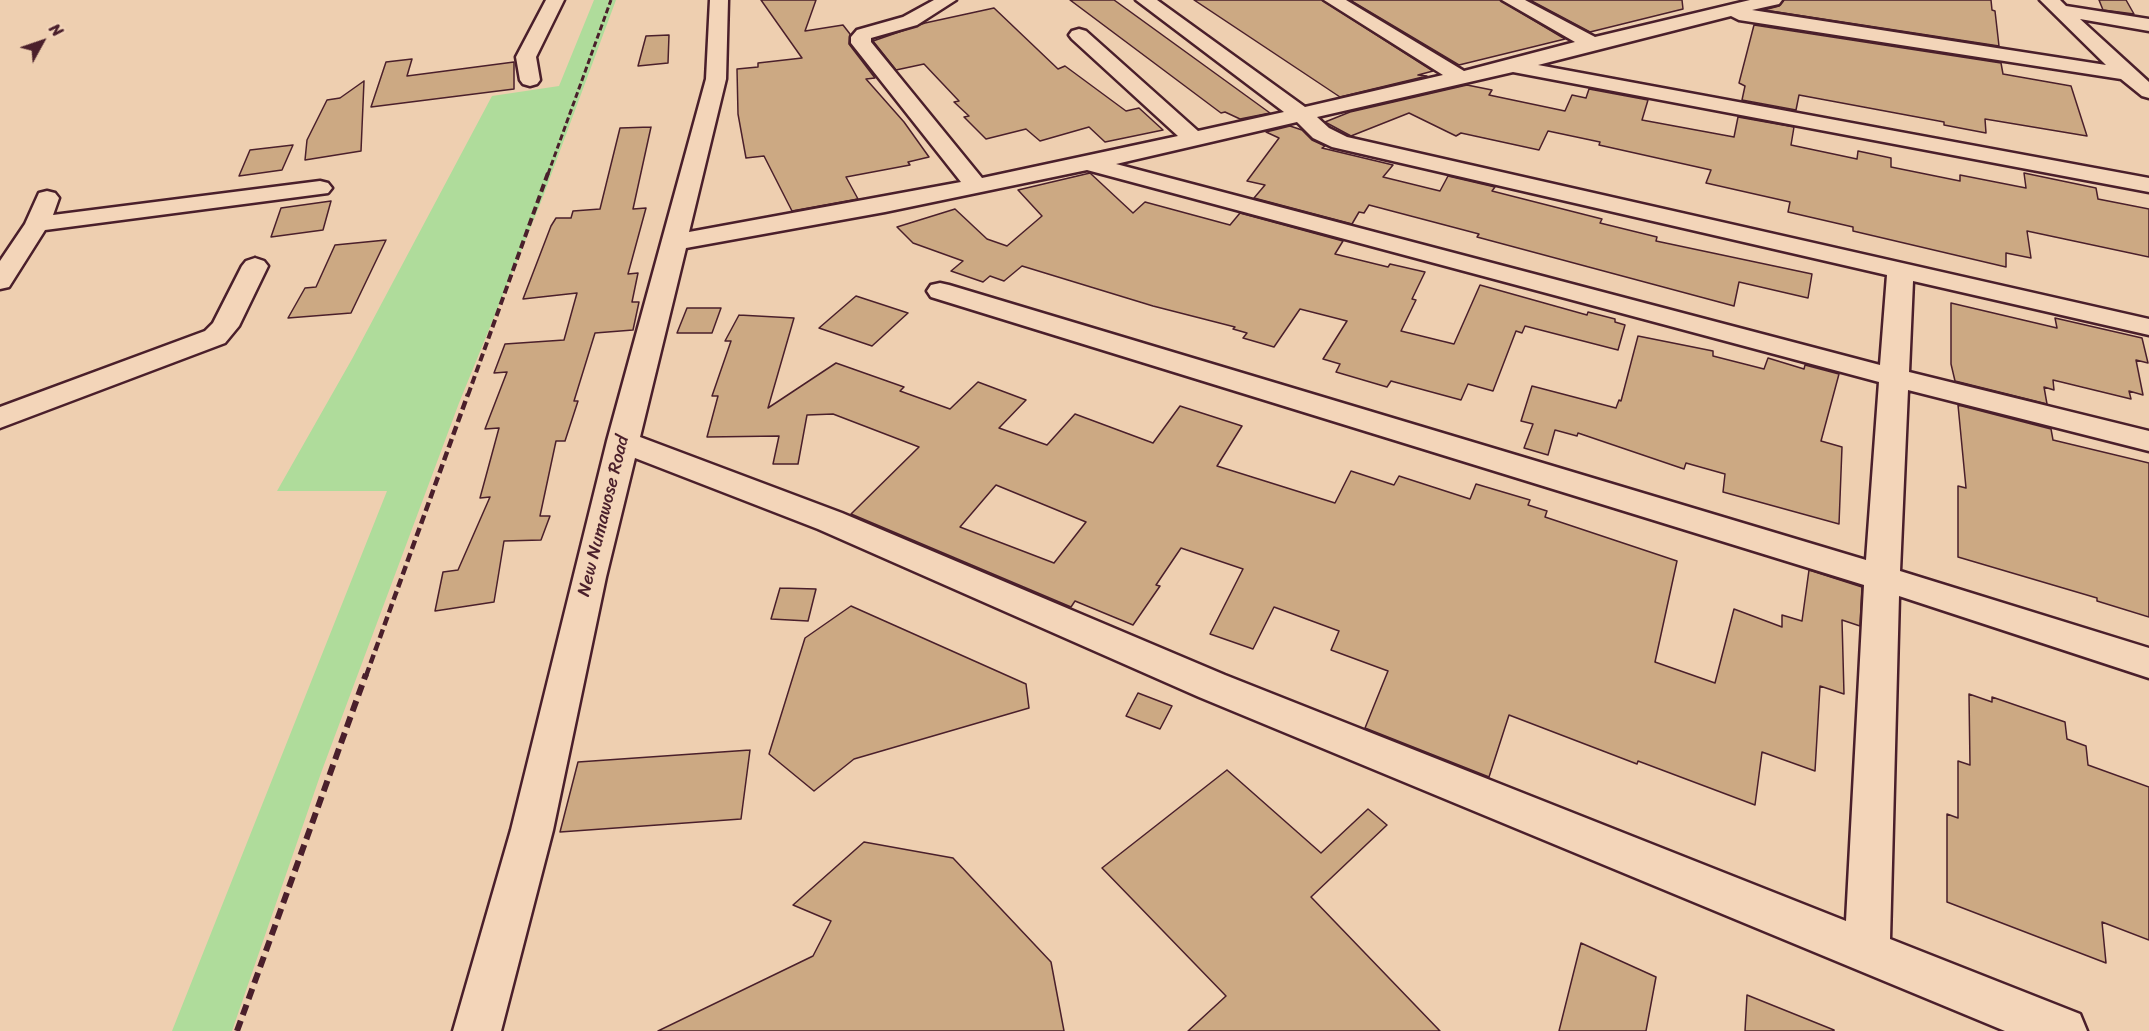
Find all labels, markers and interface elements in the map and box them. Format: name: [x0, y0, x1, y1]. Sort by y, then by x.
north arrow: [12, 12, 72, 72]
text: N: [41, 17, 71, 44]
street label: New Numawose Road: [574, 433, 634, 599]

